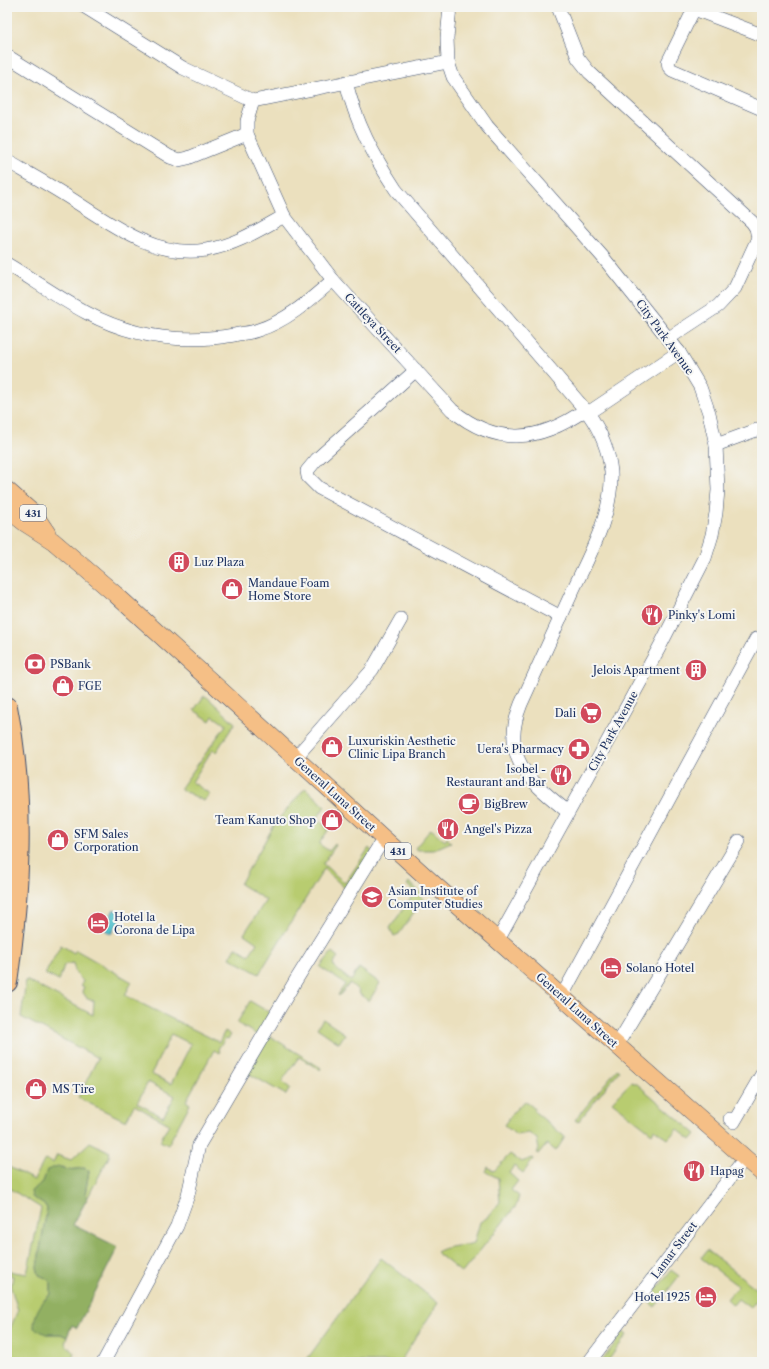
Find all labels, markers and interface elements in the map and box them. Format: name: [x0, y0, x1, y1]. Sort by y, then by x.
street label: Cattleya Street: [342, 290, 404, 356]
street label: City Park Avenue: [633, 297, 697, 377]
road number: 431: [20, 505, 46, 521]
building icon: Luz Plaza: [166, 549, 192, 575]
place label: Luz Plaza: [194, 555, 245, 569]
shop icon: Mandaue Foam Home Store: [219, 576, 245, 602]
place label: Mandaue Foam Home Store: [248, 576, 330, 603]
restaurant icon: Pinky's Lomi: [639, 602, 665, 628]
place label: Pinky's Lomi: [668, 608, 736, 622]
bank icon: PSBank: [22, 651, 48, 677]
place label: PSBank: [50, 657, 91, 671]
building icon: Jelois Apartment: [683, 657, 709, 683]
place label: Jelois Apartment: [591, 663, 680, 677]
shop icon: FGE: [50, 673, 76, 699]
place label: FGE: [78, 679, 102, 693]
street label: City Park Avenue: [585, 688, 641, 774]
supermarket icon: Dali: [578, 700, 604, 726]
place label: Dali: [555, 706, 577, 720]
shop icon: Luxuriskin Aesthetic Clinic Lipa Branch: [319, 734, 345, 760]
place label: Luxuriskin Aesthetic Clinic Lipa Branch: [348, 734, 456, 761]
pharmacy icon: Uera's Pharmacy: [566, 736, 592, 762]
place label: Uera's Pharmacy: [477, 742, 565, 756]
street label: General Luna Street: [291, 754, 379, 835]
place label: Isobel - Restaurant and Bar: [446, 762, 546, 789]
restaurant icon: Isobel - Restaurant and Bar: [548, 762, 574, 788]
cafe icon: BigBrew: [456, 791, 482, 817]
place label: BigBrew: [484, 797, 529, 811]
shop icon: Team Kanuto Shop: [319, 807, 345, 833]
place label: Team Kanuto Shop: [215, 813, 316, 827]
restaurant icon: Angel's Pizza: [435, 816, 461, 842]
place label: Angel's Pizza: [463, 822, 532, 836]
shop icon: SFM Sales Corporation: [45, 827, 71, 853]
place label: SFM Sales Corporation: [74, 827, 139, 854]
road number: 431: [385, 843, 411, 859]
school or university icon: Asian Institute of Computer Studies: [359, 884, 385, 910]
place label: Asian Institute of Computer Studies: [387, 884, 483, 911]
hotel icon: Hotel la Corona de Lipa: [85, 910, 111, 936]
place label: Hotel la Corona de Lipa: [114, 910, 195, 937]
hotel icon: Solano Hotel: [598, 955, 624, 981]
place label: Solano Hotel: [626, 961, 695, 975]
street label: General Luna Street: [533, 970, 621, 1051]
shop icon: MS Tire: [23, 1076, 49, 1102]
place label: MS Tire: [52, 1082, 94, 1096]
restaurant icon: Hapag: [681, 1158, 707, 1184]
place label: Hapag: [710, 1164, 744, 1178]
street label: Lamar Street: [648, 1219, 700, 1281]
hotel icon: Hotel 1925: [693, 1284, 719, 1310]
place label: Hotel 1925: [634, 1290, 690, 1304]

